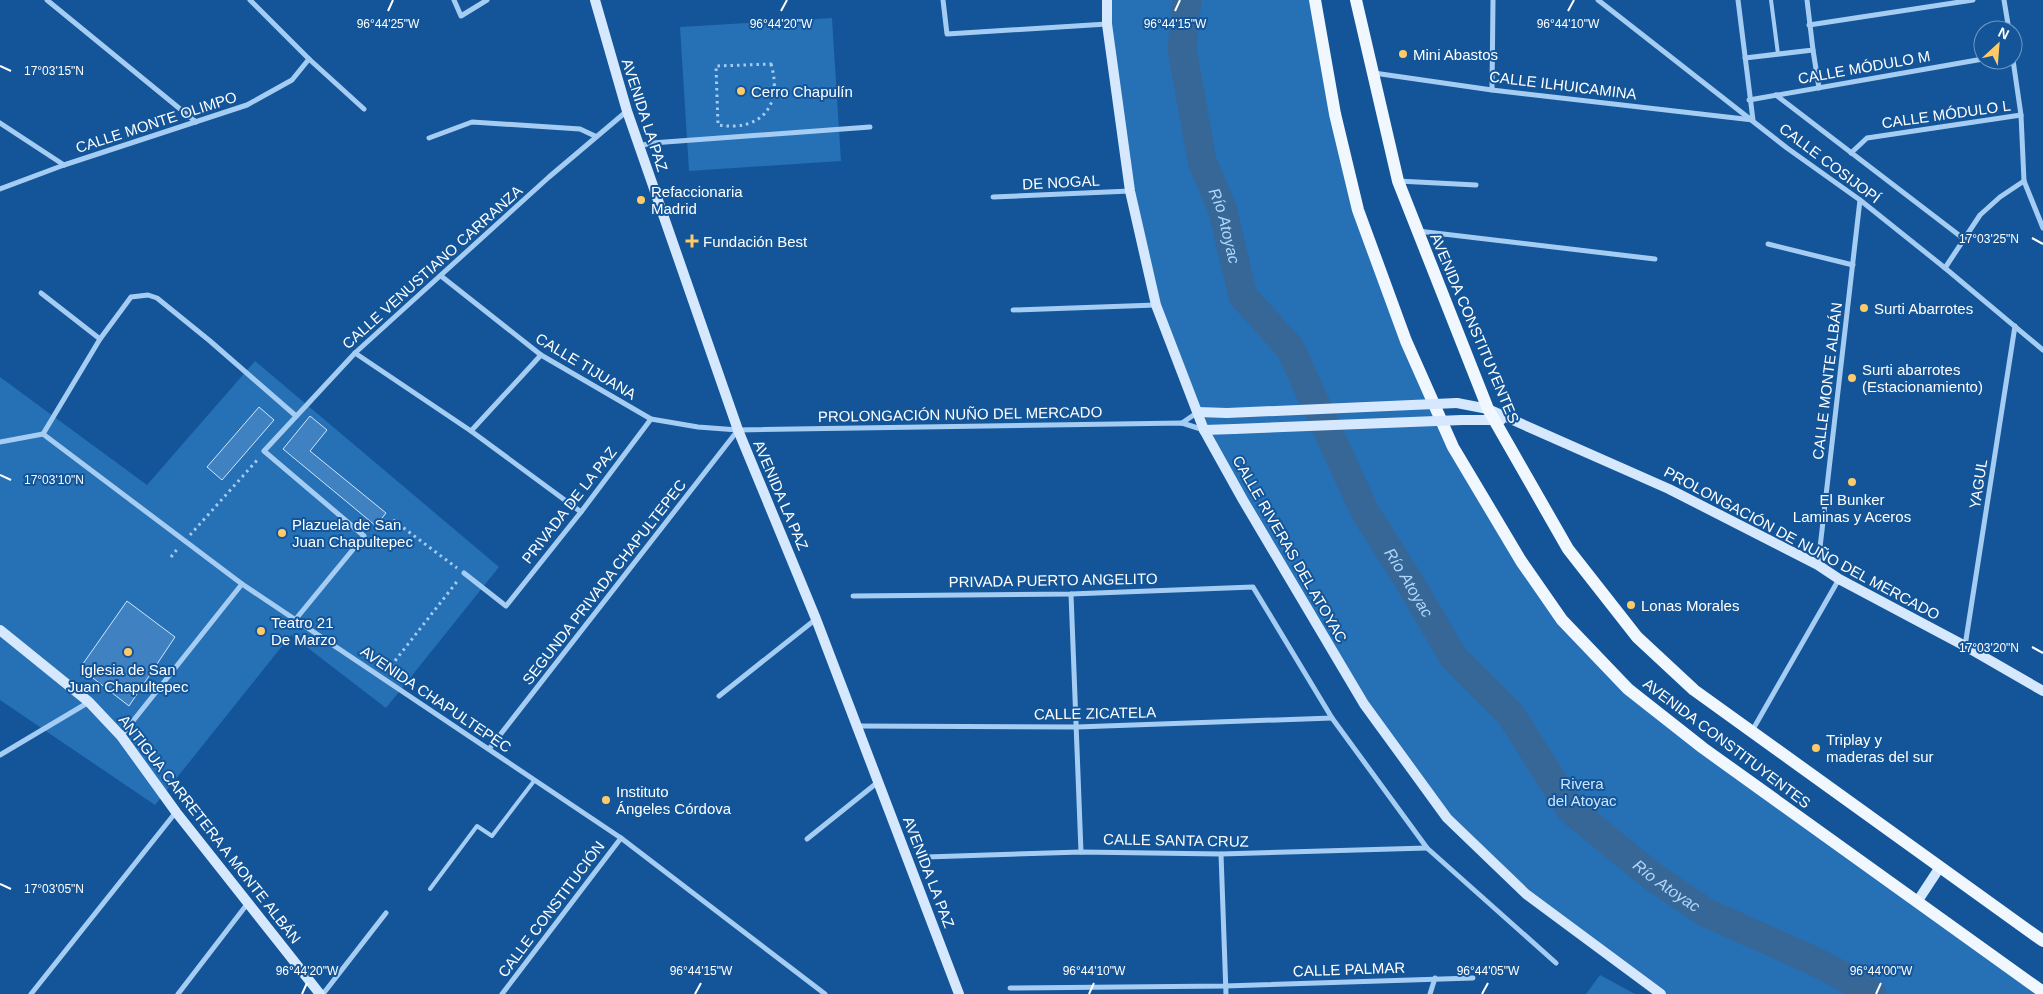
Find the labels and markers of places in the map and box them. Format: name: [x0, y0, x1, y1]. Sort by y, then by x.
place label: Mini Abastos: [1413, 46, 1498, 63]
marker: Mini Abastos: [1397, 48, 1409, 60]
place label: Cerro Chapulín: [751, 83, 853, 100]
marker: Cerro Chapulín: [735, 85, 747, 97]
place label: Refaccionaria Madrid: [651, 183, 743, 217]
marker: Refaccionaria Madrid: [635, 194, 647, 206]
place label: Fundación Best: [703, 233, 808, 250]
marker: Fundación Best: [685, 234, 699, 248]
place label: Surti Abarrotes: [1874, 300, 1973, 317]
marker: Surti Abarrotes: [1858, 302, 1870, 314]
place label: Surti abarrotes (Estacionamiento): [1862, 361, 1983, 395]
marker: Surti abarrotes (Estacionamiento): [1846, 372, 1858, 384]
marker: El Bunker Laminas y Aceros: [1846, 476, 1858, 488]
place label: El Bunker Laminas y Aceros: [1793, 491, 1911, 525]
place label: Plazuela de San Juan Chapultepec: [292, 516, 413, 550]
marker: Plazuela de San Juan Chapultepec: [276, 527, 288, 539]
place label: Lonas Morales: [1641, 597, 1739, 614]
marker: Lonas Morales: [1625, 599, 1637, 611]
place label: Teatro 21 De Marzo: [271, 614, 336, 648]
marker: Teatro 21 De Marzo: [255, 625, 267, 637]
marker: Iglesia de San Juan Chapultepec: [122, 646, 134, 658]
place label: Iglesia de San Juan Chapultepec: [68, 661, 189, 695]
place label: Triplay y maderas del sur: [1826, 731, 1934, 765]
marker: Triplay y maderas del sur: [1810, 742, 1822, 754]
place label: Instituto Ángeles Córdova: [616, 783, 732, 817]
marker: Instituto Ángeles Córdova: [600, 794, 612, 806]

